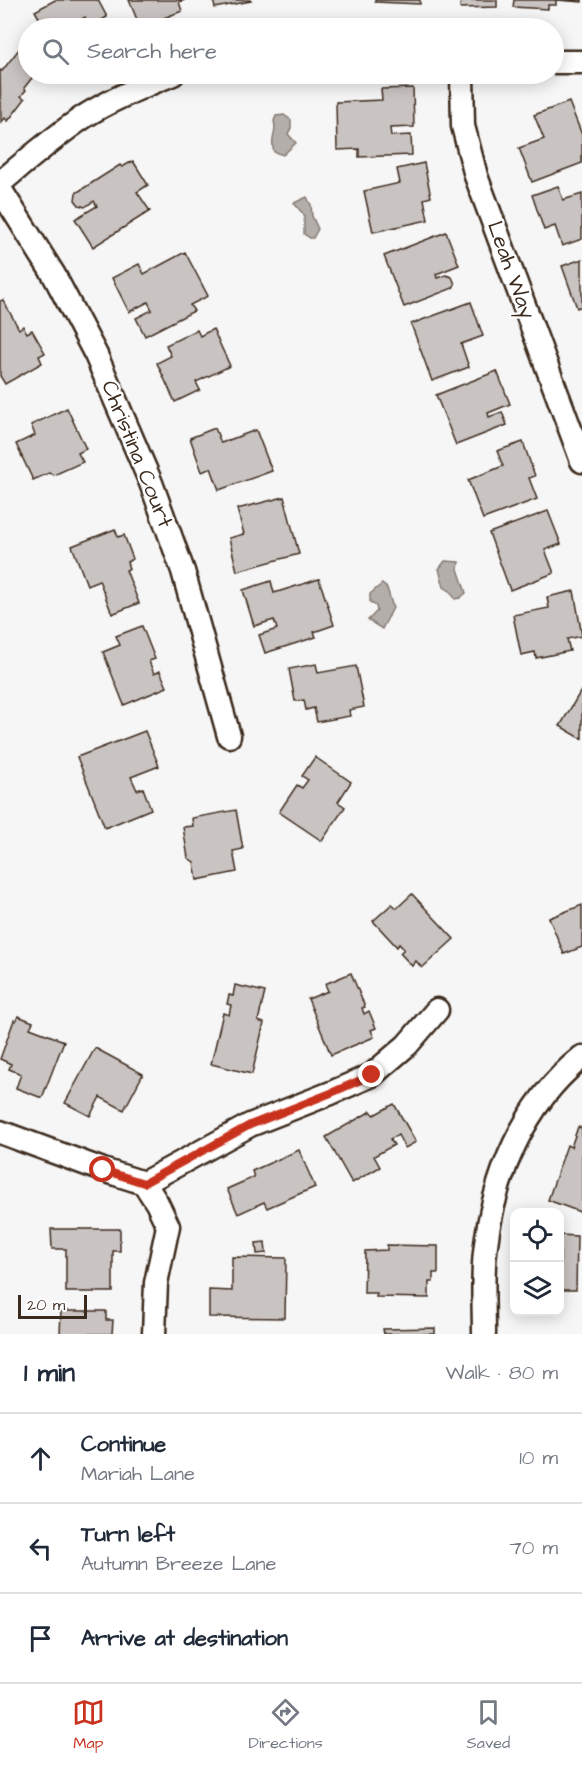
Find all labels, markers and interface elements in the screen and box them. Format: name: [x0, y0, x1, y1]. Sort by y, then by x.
search box: [18, 18, 564, 84]
icon: search: [39, 35, 72, 68]
text: Search here: [87, 36, 217, 67]
street label: Leah Way: [478, 217, 543, 324]
street label: Christina Court: [93, 376, 181, 532]
route end: [358, 1061, 384, 1087]
route start: [89, 1156, 115, 1182]
map controls: [510, 1208, 564, 1316]
button: locate: [510, 1208, 564, 1262]
button: layers: [510, 1262, 564, 1316]
scale bar: [18, 1292, 87, 1320]
text: 20 m: [27, 1294, 65, 1316]
text: 1 min: [24, 1355, 75, 1391]
text: Walk · 80 m: [446, 1359, 558, 1387]
text: Continue: [81, 1429, 166, 1460]
icon: ahead: [24, 1442, 57, 1475]
text: 10 m: [519, 1444, 558, 1472]
text: Mariah Lane: [81, 1460, 195, 1488]
text: Turn left: [81, 1519, 175, 1550]
icon: left: [24, 1532, 57, 1565]
text: 70 m: [510, 1534, 558, 1562]
text: Autumn Breeze Lane: [81, 1550, 276, 1578]
icon: arrive: [24, 1622, 57, 1655]
text: Arrive at destination: [81, 1623, 288, 1654]
tab: Map: [72, 1696, 105, 1754]
tab: Directions: [249, 1696, 323, 1754]
tab: Saved: [467, 1696, 510, 1754]

